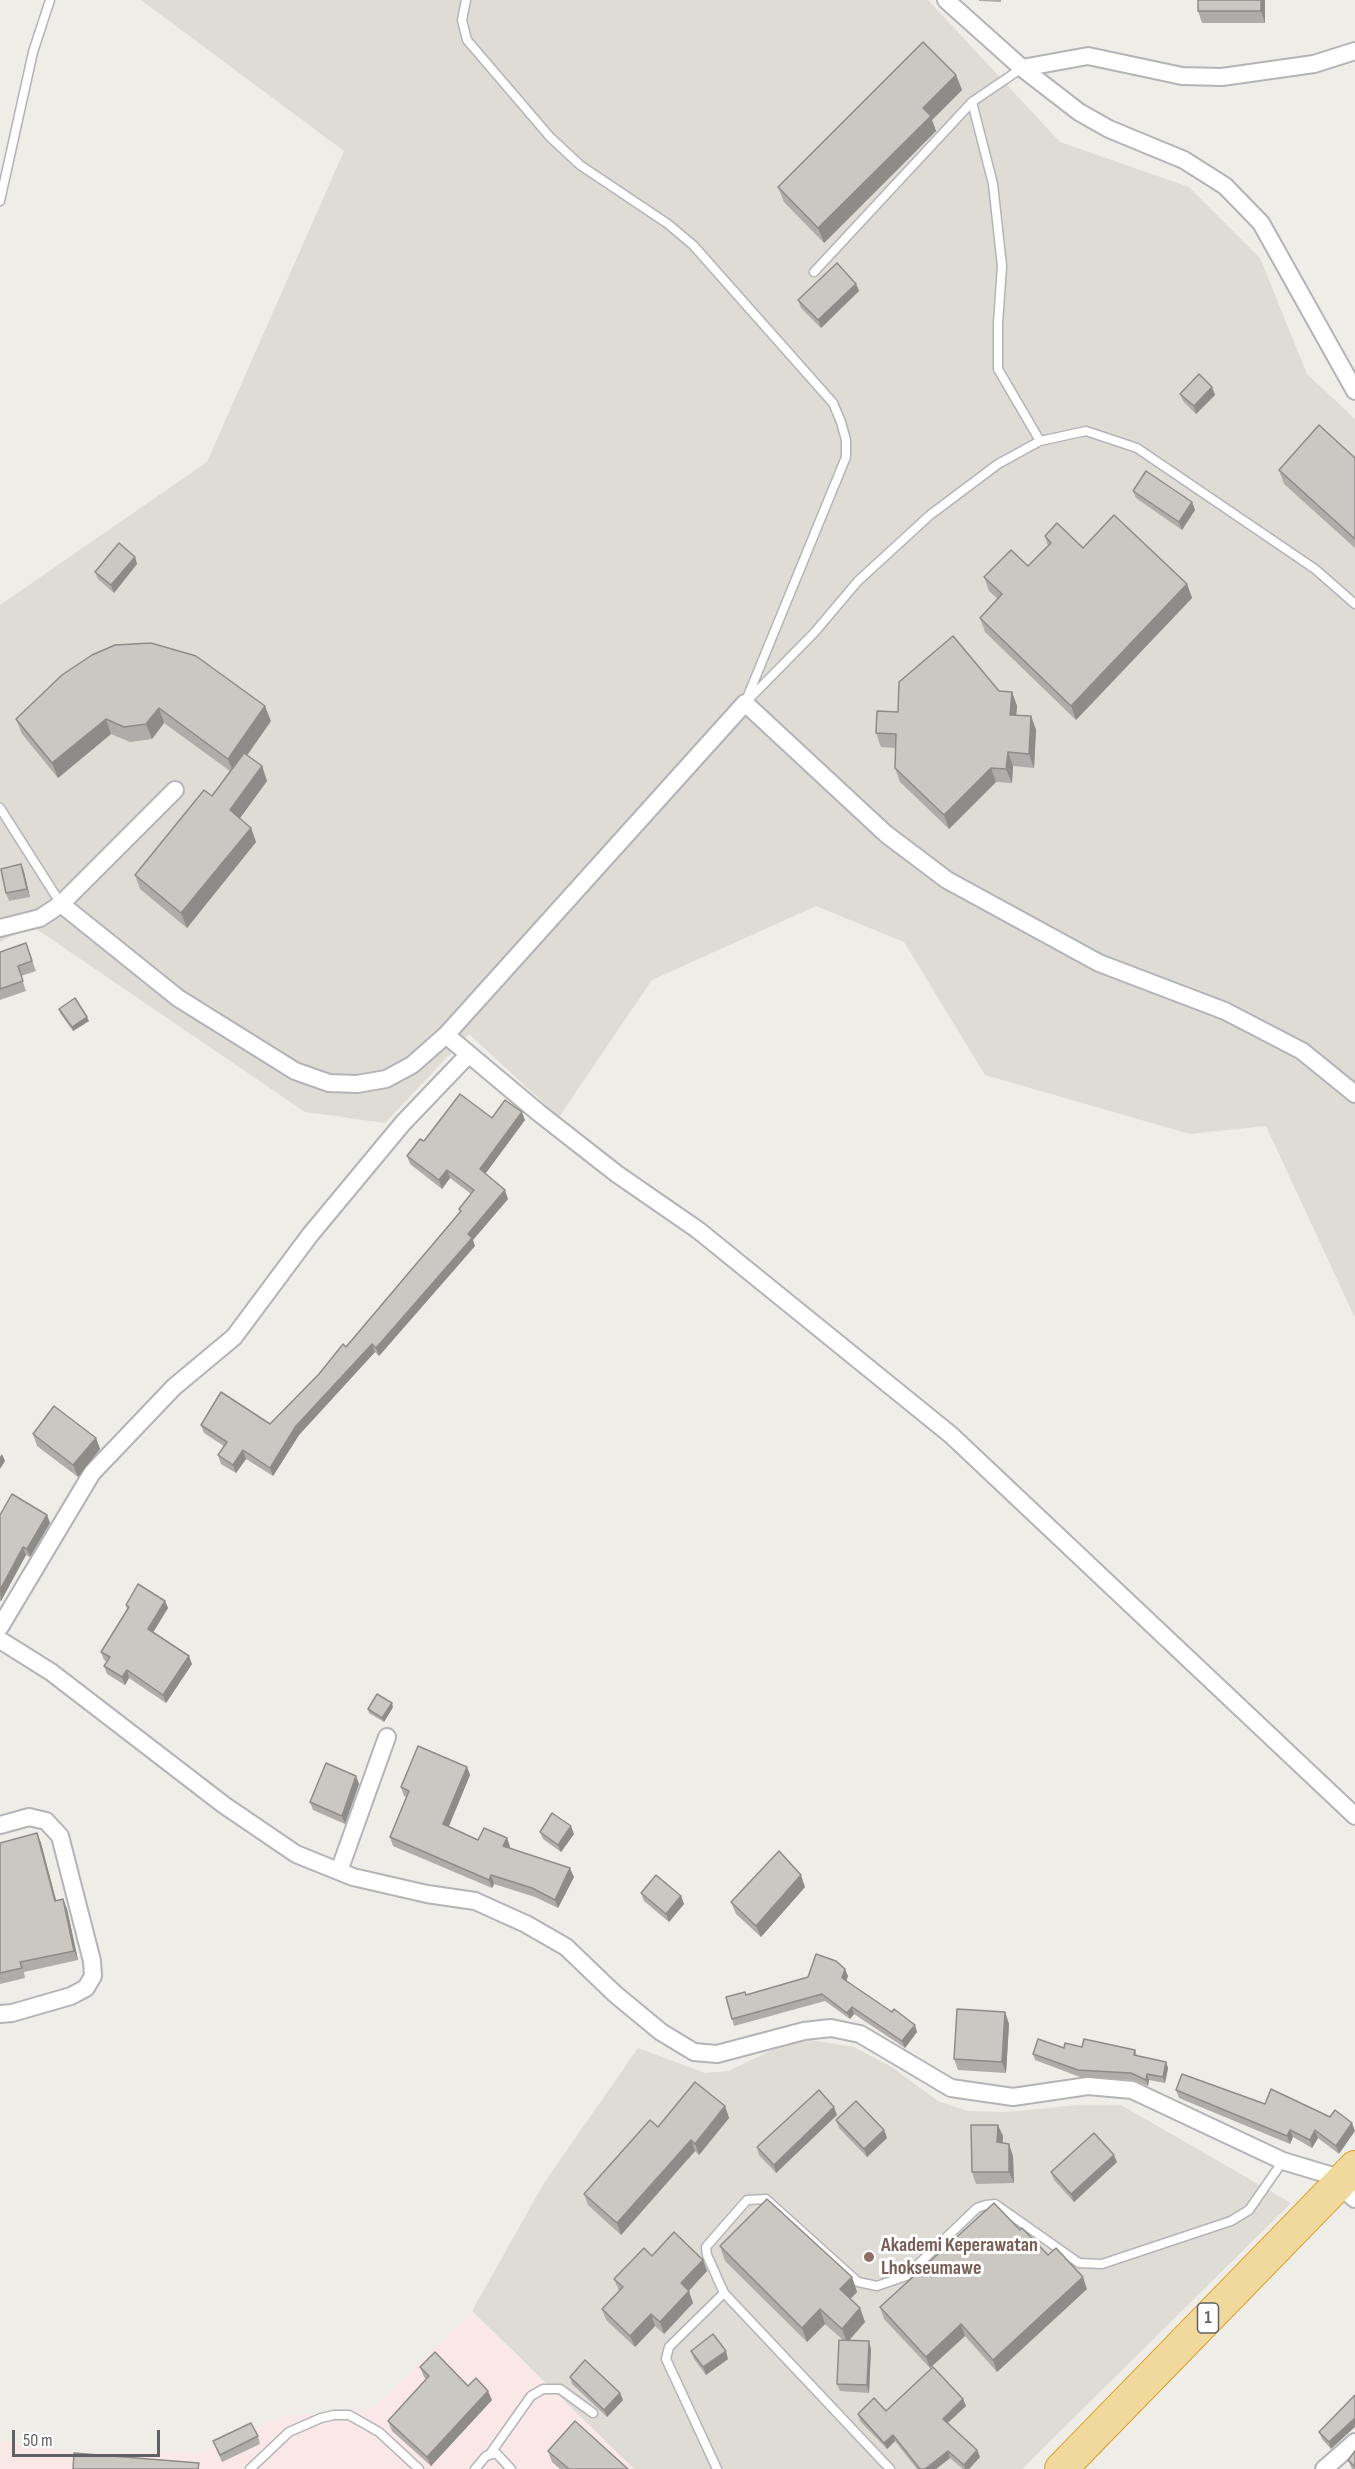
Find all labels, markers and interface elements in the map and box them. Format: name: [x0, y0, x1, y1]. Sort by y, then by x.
place label: Akademi Keperawatan Lhokseumawe: [881, 2234, 1038, 2281]
marker: Akademi Keperawatan Lhokseumawe: [862, 2250, 876, 2264]
road number: 1: [1198, 2303, 1218, 2333]
scale bar: [15, 2418, 164, 2456]
text: 50 m: [23, 2430, 53, 2451]

